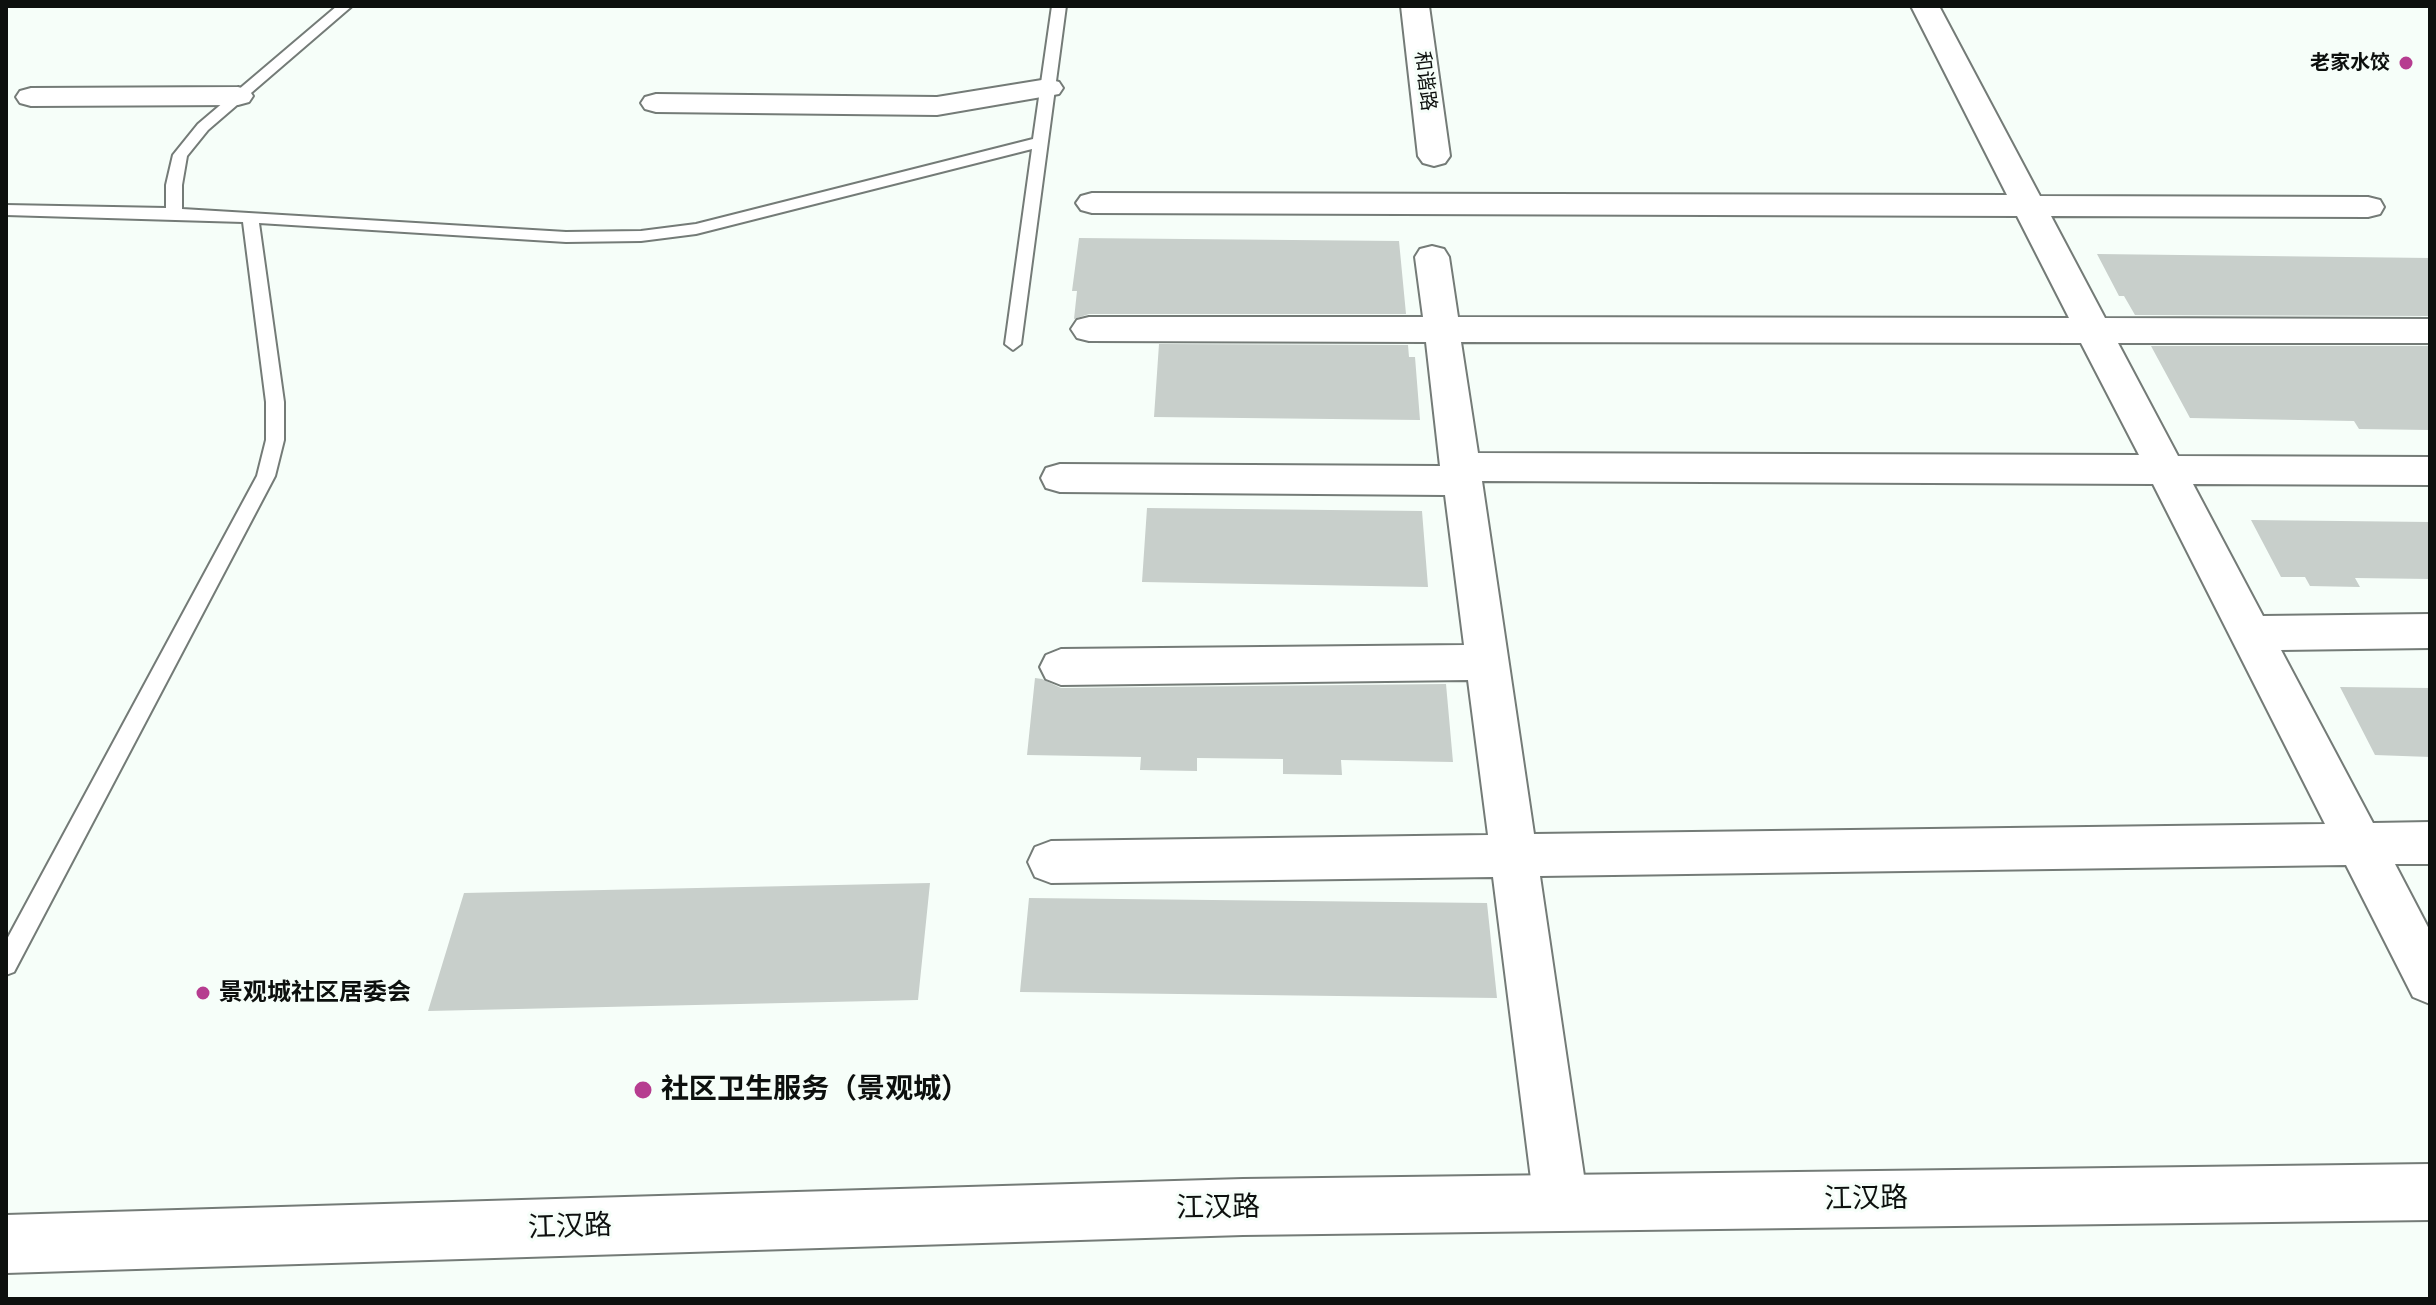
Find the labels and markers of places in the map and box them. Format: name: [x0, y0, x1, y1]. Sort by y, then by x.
place label: 老家水饺: [2310, 51, 2390, 75]
marker: 老家水饺: [2397, 54, 2415, 72]
place label: 景观城社区居委会: [219, 979, 411, 1007]
marker: 景观城社区居委会: [194, 984, 212, 1002]
place label: 社区卫生服务（景观城）: [661, 1073, 969, 1107]
marker: 社区卫生服务（景观城）: [632, 1079, 654, 1101]

